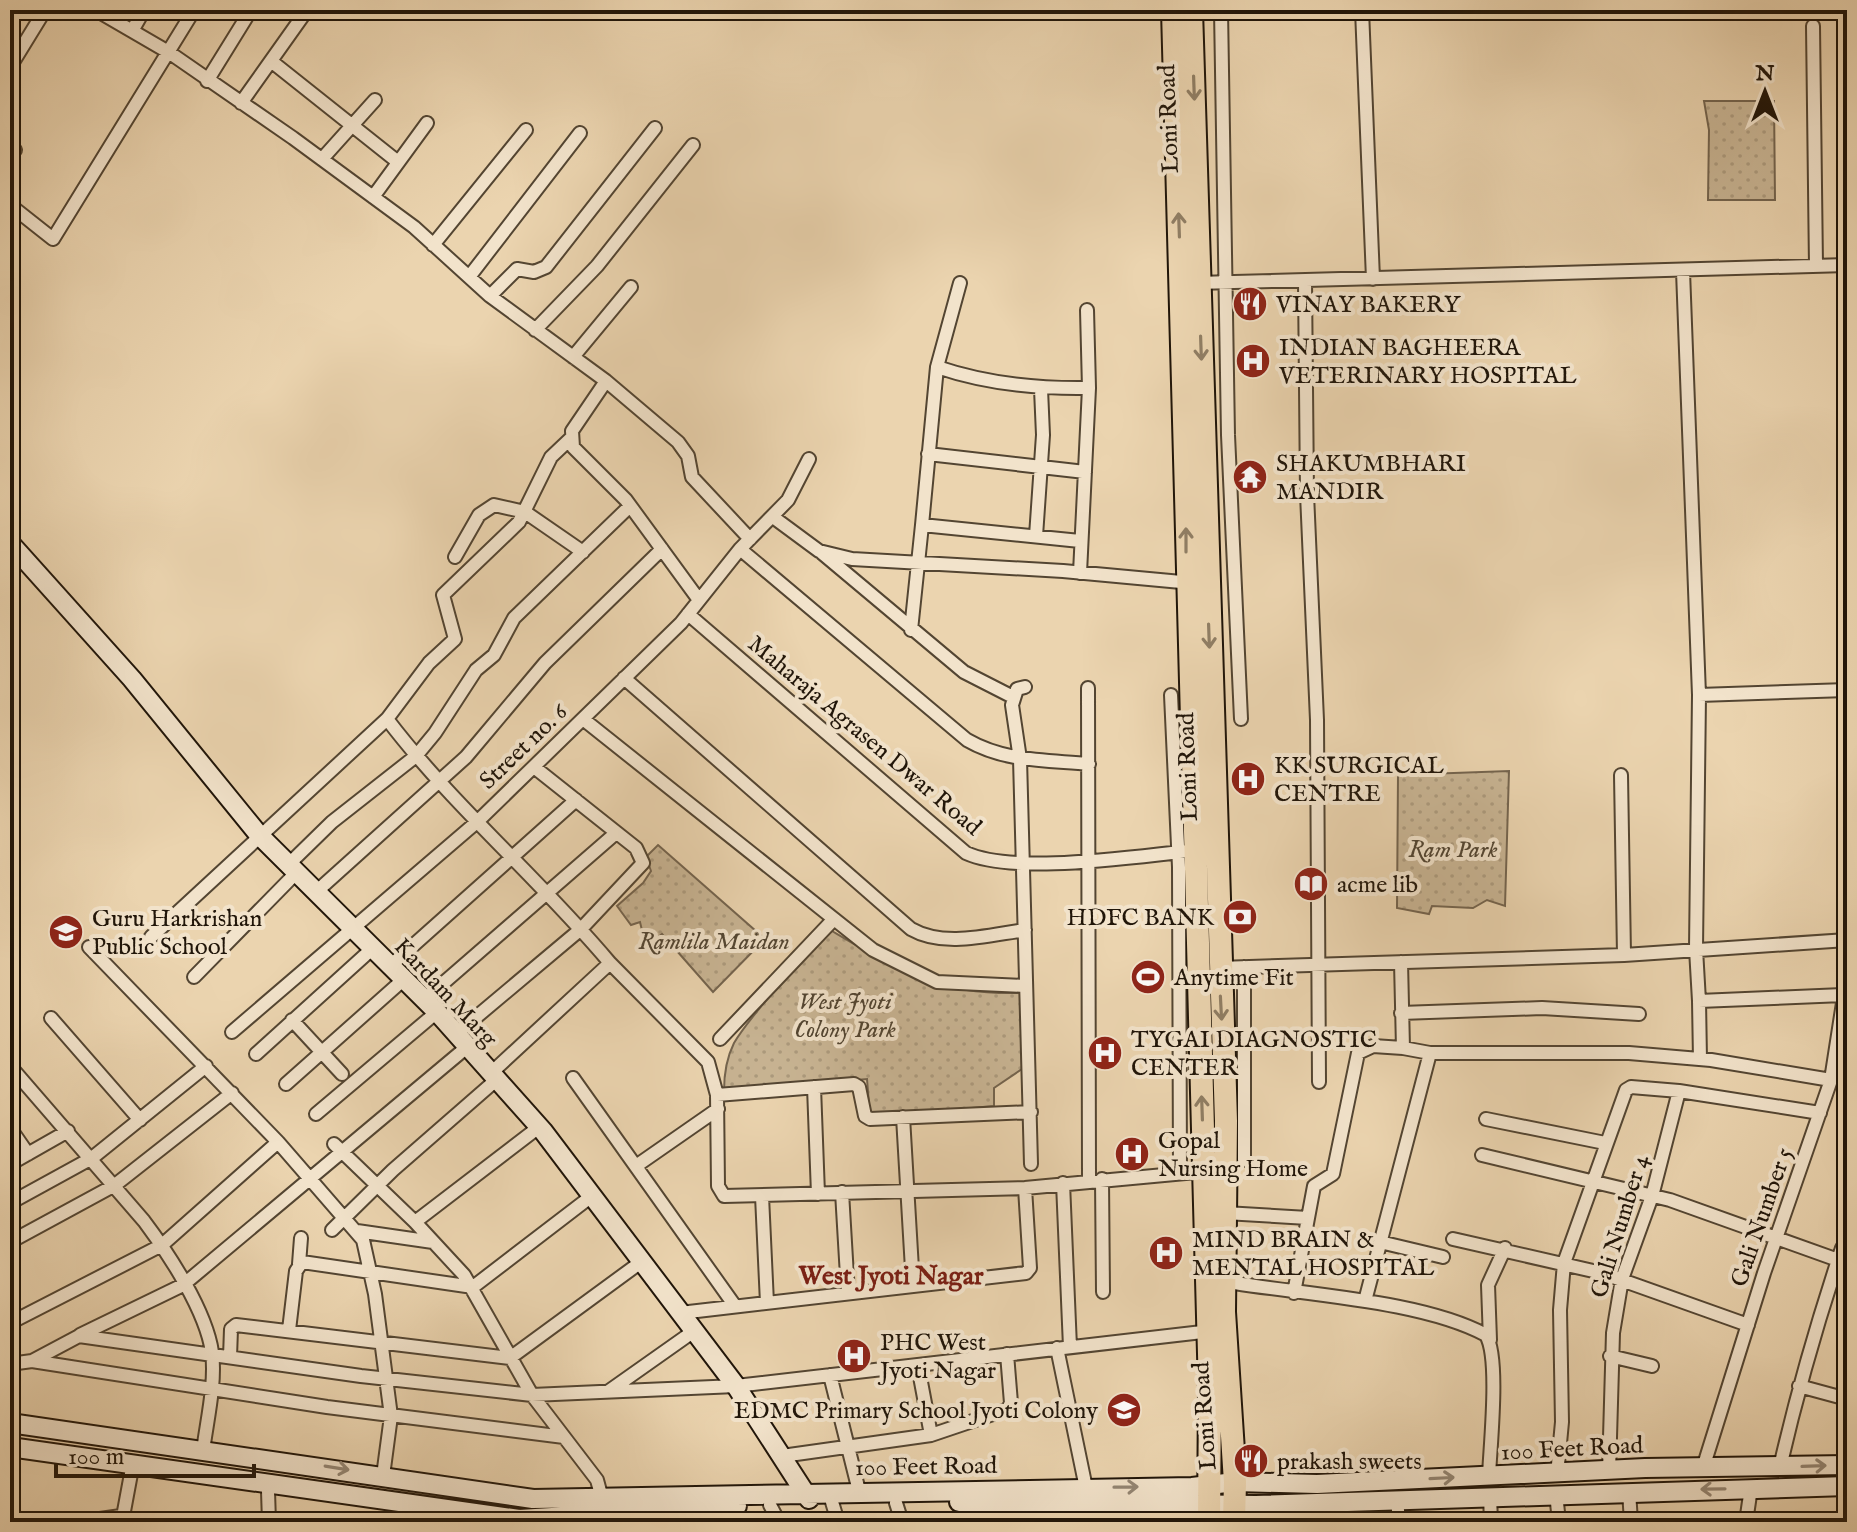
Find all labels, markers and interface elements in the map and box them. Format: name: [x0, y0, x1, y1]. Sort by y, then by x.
north arrow: [1725, 52, 1805, 132]
text: N: [1754, 60, 1775, 88]
street label: Loni Road: [1152, 64, 1187, 174]
one-way arrow: [1186, 74, 1201, 101]
one-way arrow: [1172, 212, 1187, 239]
restaurant icon: VINAY BAKERY: [1231, 285, 1269, 323]
place label: VINAY BAKERY: [1275, 290, 1462, 321]
place label: INDIAN BAGHEERA VETERINARY HOSPITAL: [1278, 333, 1578, 392]
one-way arrow: [1194, 334, 1209, 361]
hospital icon: INDIAN BAGHEERA VETERINARY HOSPITAL: [1234, 342, 1272, 380]
place label: SHAKUMBHARI MANDIR: [1276, 449, 1466, 508]
temple icon: SHAKUMBHARI MANDIR: [1231, 458, 1269, 496]
one-way arrow: [1178, 527, 1194, 554]
one-way arrow: [1202, 622, 1217, 649]
street label: Maharaja Agrasen Dwar Road: [741, 629, 988, 843]
street label: Street no. 6: [473, 697, 575, 797]
street label: Loni Road: [1171, 712, 1206, 822]
place label: KK SURGICAL CENTRE: [1274, 751, 1445, 810]
hospital icon: KK SURGICAL CENTRE: [1229, 760, 1267, 798]
park label: Ram Park: [1408, 835, 1498, 866]
library icon: acme lib: [1292, 865, 1330, 903]
place label: acme lib: [1337, 870, 1418, 901]
bank icon: HDFC BANK: [1221, 898, 1259, 936]
place label: HDFC BANK: [1067, 903, 1215, 934]
place label: Guru Harkrishan Public School: [92, 904, 262, 963]
school or university icon: Guru Harkrishan Public School: [47, 913, 85, 951]
park label: Ramlila Maidan: [638, 927, 790, 958]
street label: Kardam Marg: [386, 932, 504, 1055]
sports icon: Anytime Fit: [1129, 958, 1167, 996]
place label: Anytime Fit: [1173, 963, 1294, 994]
park label: West Jyoti Colony Park: [794, 987, 896, 1046]
one-way arrow: [1214, 994, 1229, 1021]
place label: TYGAI DIAGNOSTIC CENTER: [1131, 1025, 1377, 1084]
hospital icon: TYGAI DIAGNOSTIC CENTER: [1086, 1034, 1124, 1072]
one-way arrow: [1194, 1095, 1210, 1122]
place label: Gopal Nursing Home: [1158, 1126, 1308, 1185]
hospital icon: Gopal Nursing Home: [1113, 1135, 1151, 1173]
street label: Gali Number 5: [1724, 1143, 1801, 1291]
street label: Gali Number 4: [1584, 1151, 1657, 1302]
place label: MIND BRAIN & MENTAL HOSPITAL: [1192, 1225, 1435, 1284]
hospital icon: MIND BRAIN & MENTAL HOSPITAL: [1147, 1234, 1185, 1272]
district label: West Jyoti Nagar: [798, 1260, 984, 1293]
place label: PHC West Jyoti Nagar: [877, 1328, 996, 1387]
hospital icon: PHC West Jyoti Nagar: [835, 1337, 873, 1375]
street label: Loni Road: [1186, 1360, 1225, 1471]
school or university icon: EDMC Primary School Jyoti Colony: [1105, 1391, 1143, 1429]
place label: EDMC Primary School Jyoti Colony: [734, 1396, 1098, 1427]
scale bar: [56, 1428, 254, 1478]
street label: 100 Feet Road: [1500, 1430, 1644, 1469]
text: 100 m: [68, 1442, 124, 1473]
restaurant icon: prakash sweets: [1232, 1442, 1270, 1480]
place label: prakash sweets: [1277, 1447, 1422, 1478]
street label: 100 Feet Road: [855, 1451, 998, 1484]
one-way arrow: [1800, 1459, 1827, 1474]
one-way arrow: [324, 1462, 349, 1477]
one-way arrow: [1428, 1470, 1455, 1485]
one-way arrow: [1112, 1480, 1139, 1495]
one-way arrow: [1700, 1481, 1727, 1497]

